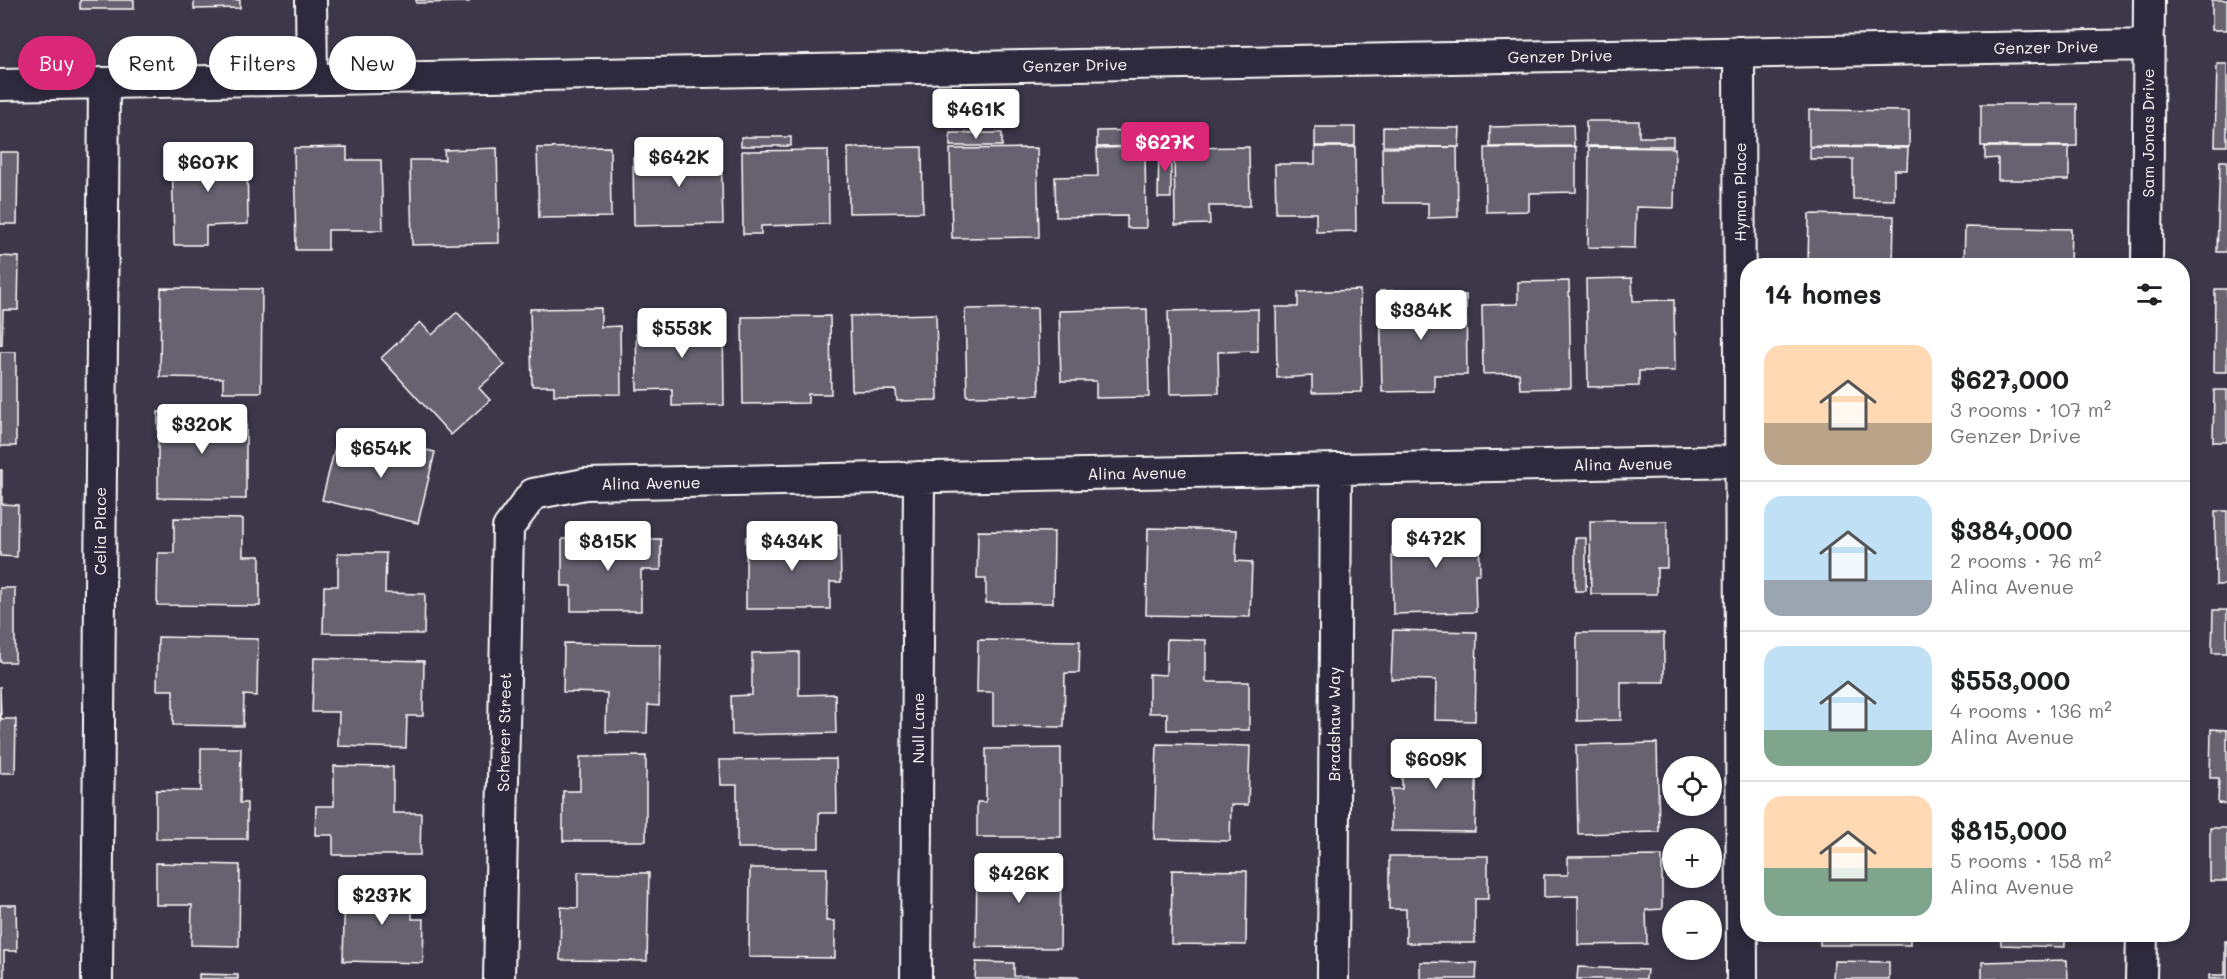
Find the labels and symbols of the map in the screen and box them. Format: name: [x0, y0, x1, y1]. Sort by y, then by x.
street label: Genzer Drive: [1993, 35, 2099, 58]
street label: Genzer Drive: [1507, 44, 1613, 67]
street label: Genzer Drive: [1022, 53, 1128, 76]
street label: Sam Jonas Drive: [2137, 68, 2158, 198]
pin: $461K: [934, 89, 1018, 140]
pin: $627K: [1123, 122, 1207, 173]
pin: $642K: [637, 137, 721, 188]
pin: $607K: [166, 142, 250, 193]
street label: Hyman Place: [1729, 142, 1750, 242]
pin: $384K: [1379, 290, 1463, 341]
pin: $553K: [640, 308, 724, 359]
pin: $320K: [160, 404, 244, 455]
pin: $654K: [339, 428, 423, 479]
street label: Alina Avenue: [1573, 452, 1673, 475]
street label: Alina Avenue: [1087, 461, 1187, 484]
street label: Alina Avenue: [601, 471, 701, 494]
street label: Celia Place: [89, 487, 110, 575]
pin: $472K: [1394, 518, 1478, 569]
pin: $815K: [566, 521, 650, 572]
pin: $434K: [750, 521, 834, 572]
street label: Bradshaw Way: [1323, 667, 1344, 781]
street label: Scherer Street: [492, 672, 515, 792]
street label: Null Lane: [907, 693, 928, 763]
pin: $609K: [1394, 739, 1478, 790]
pin: $426K: [977, 853, 1061, 904]
pin: $237K: [340, 875, 424, 926]

